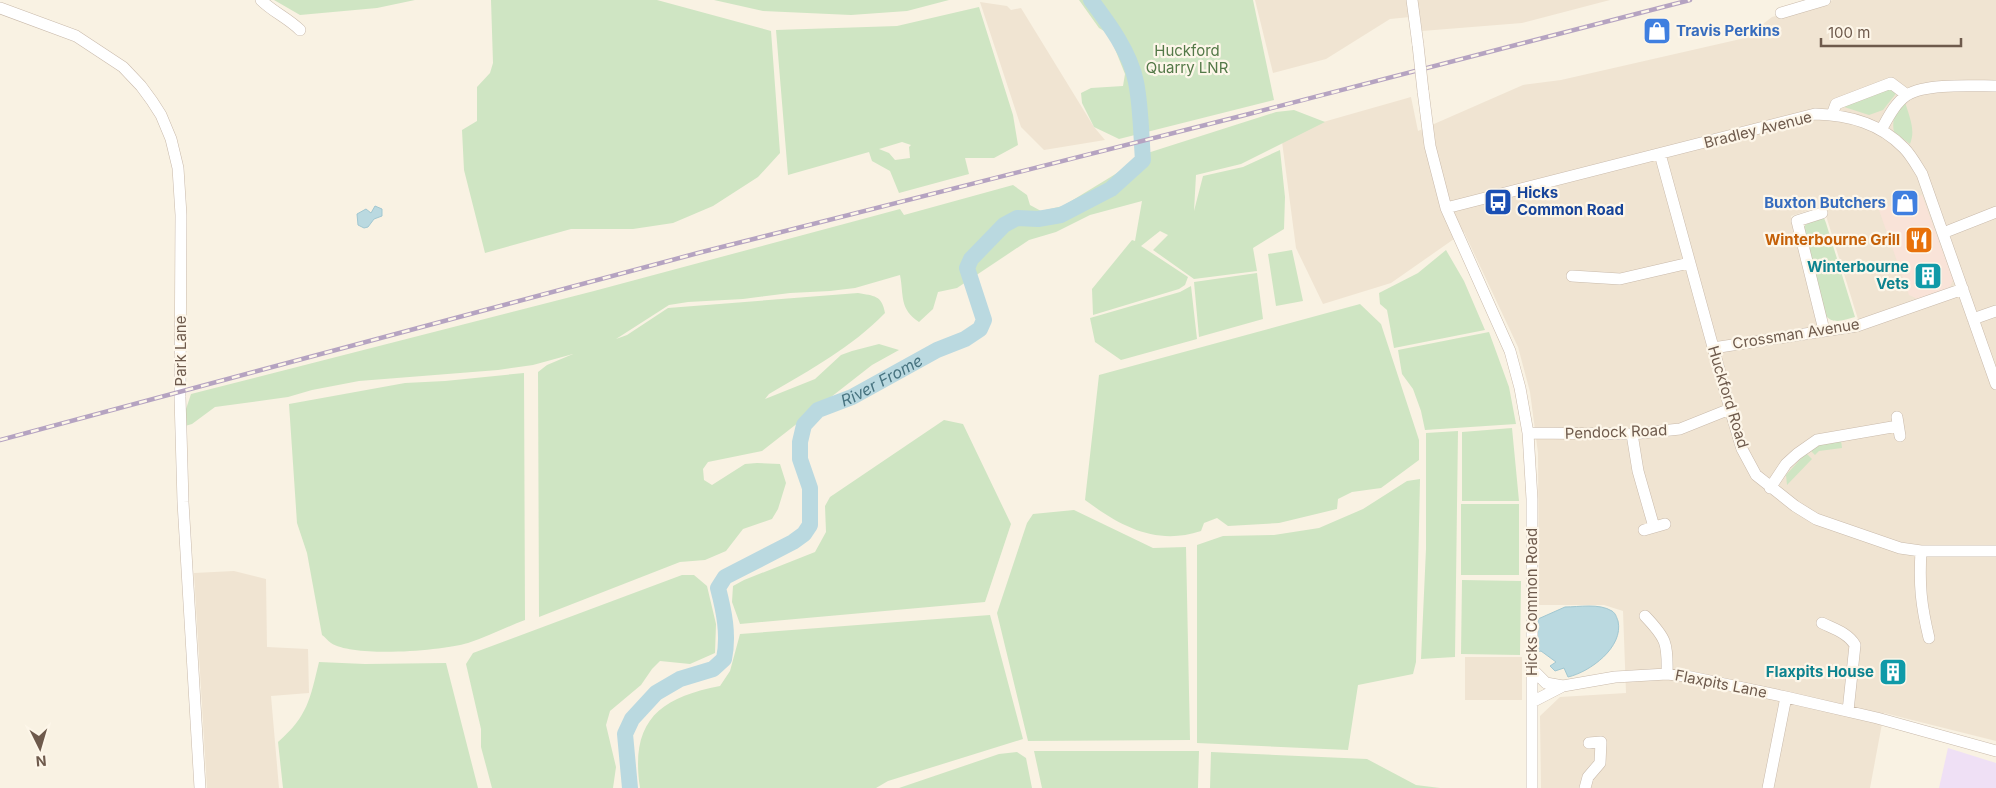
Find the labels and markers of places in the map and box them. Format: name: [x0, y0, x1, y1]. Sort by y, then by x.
shop icon: Travis Perkins: [1642, 16, 1672, 46]
place label: Travis Perkins: [1676, 21, 1780, 40]
place label: Hicks Common Road: [1517, 183, 1624, 219]
bus stop icon: Hicks Common Road: [1483, 187, 1513, 217]
shop icon: Buxton Butchers: [1890, 188, 1920, 218]
place label: Buxton Butchers: [1764, 193, 1886, 212]
restaurant icon: Winterbourne Grill: [1904, 225, 1934, 255]
place label: Winterbourne Grill: [1765, 230, 1900, 249]
place label: Winterbourne Vets: [1807, 257, 1909, 293]
building icon: Winterbourne Vets: [1913, 261, 1943, 291]
building icon: Flaxpits House: [1878, 657, 1908, 687]
place label: Flaxpits House: [1766, 662, 1874, 681]

